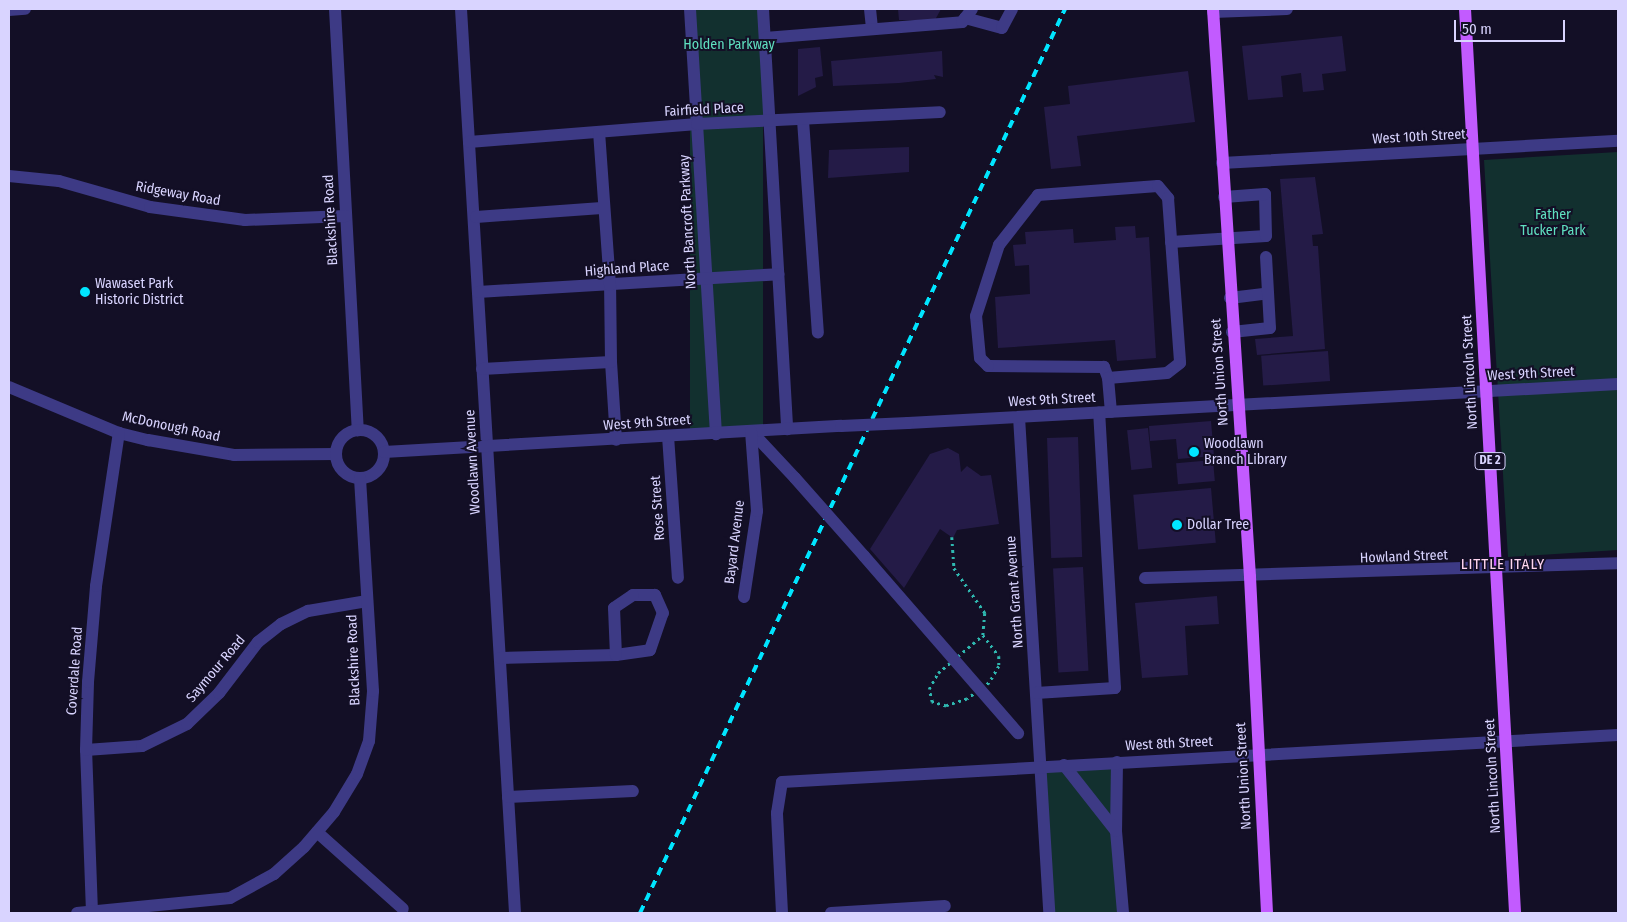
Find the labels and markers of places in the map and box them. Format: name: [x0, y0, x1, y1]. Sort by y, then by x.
place label: Wawaset Park Historic District: [95, 276, 184, 308]
marker: Wawaset Park Historic District: [79, 286, 91, 298]
place label: Woodlawn Branch Library: [1204, 436, 1287, 468]
marker: Woodlawn Branch Library: [1188, 446, 1200, 458]
place label: Dollar Tree: [1187, 517, 1249, 533]
marker: Dollar Tree: [1171, 519, 1183, 531]

